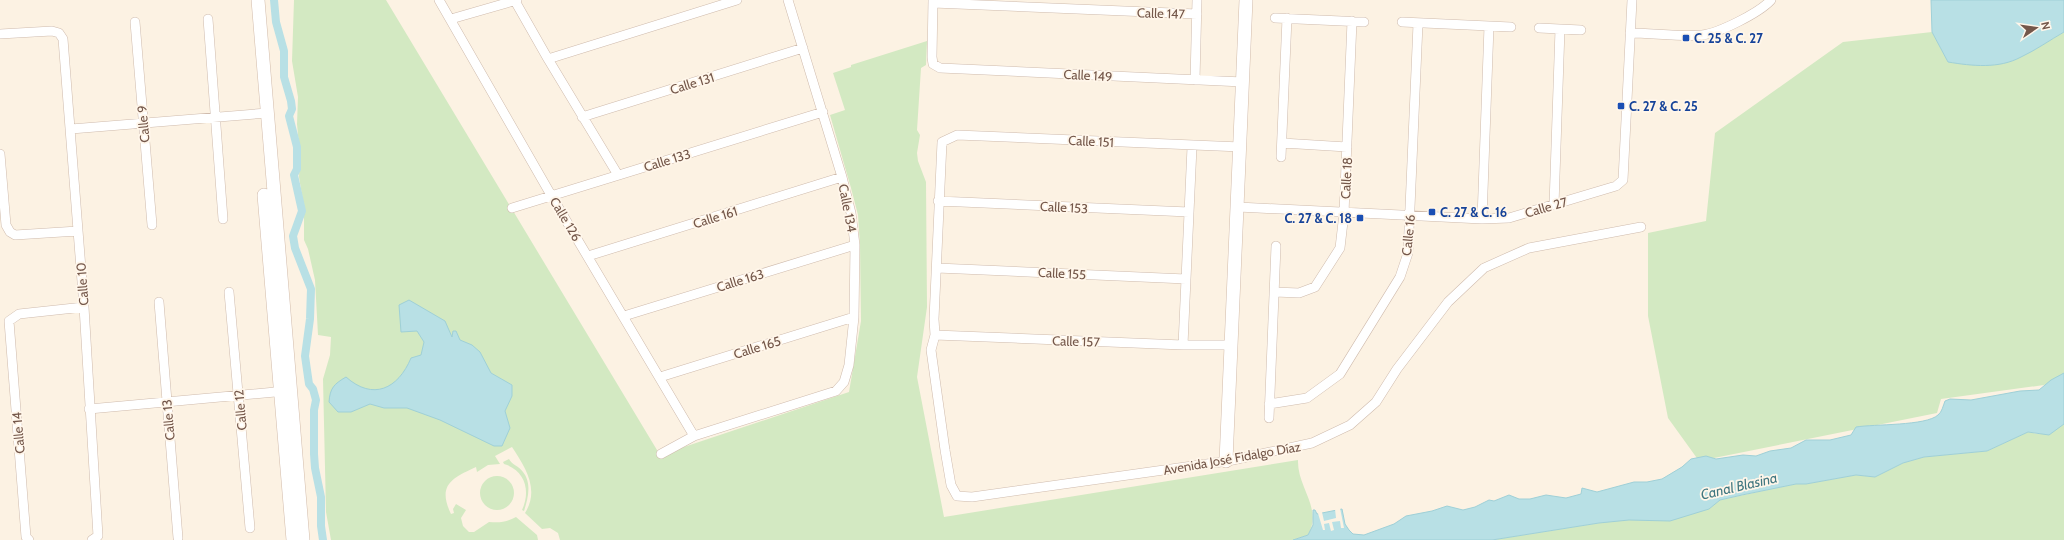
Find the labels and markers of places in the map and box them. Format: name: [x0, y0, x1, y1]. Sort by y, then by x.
place label: C. 25 & C. 27: [1694, 30, 1763, 46]
marker: C. 25 & C. 27: [1681, 33, 1691, 43]
place label: C. 27 & C. 25: [1629, 98, 1698, 114]
marker: C. 27 & C. 25: [1616, 101, 1626, 111]
place label: C. 27 & C. 16: [1440, 204, 1507, 220]
marker: C. 27 & C. 16: [1427, 207, 1437, 217]
place label: C. 27 & C. 18: [1284, 210, 1352, 226]
marker: C. 27 & C. 18: [1355, 213, 1365, 223]

